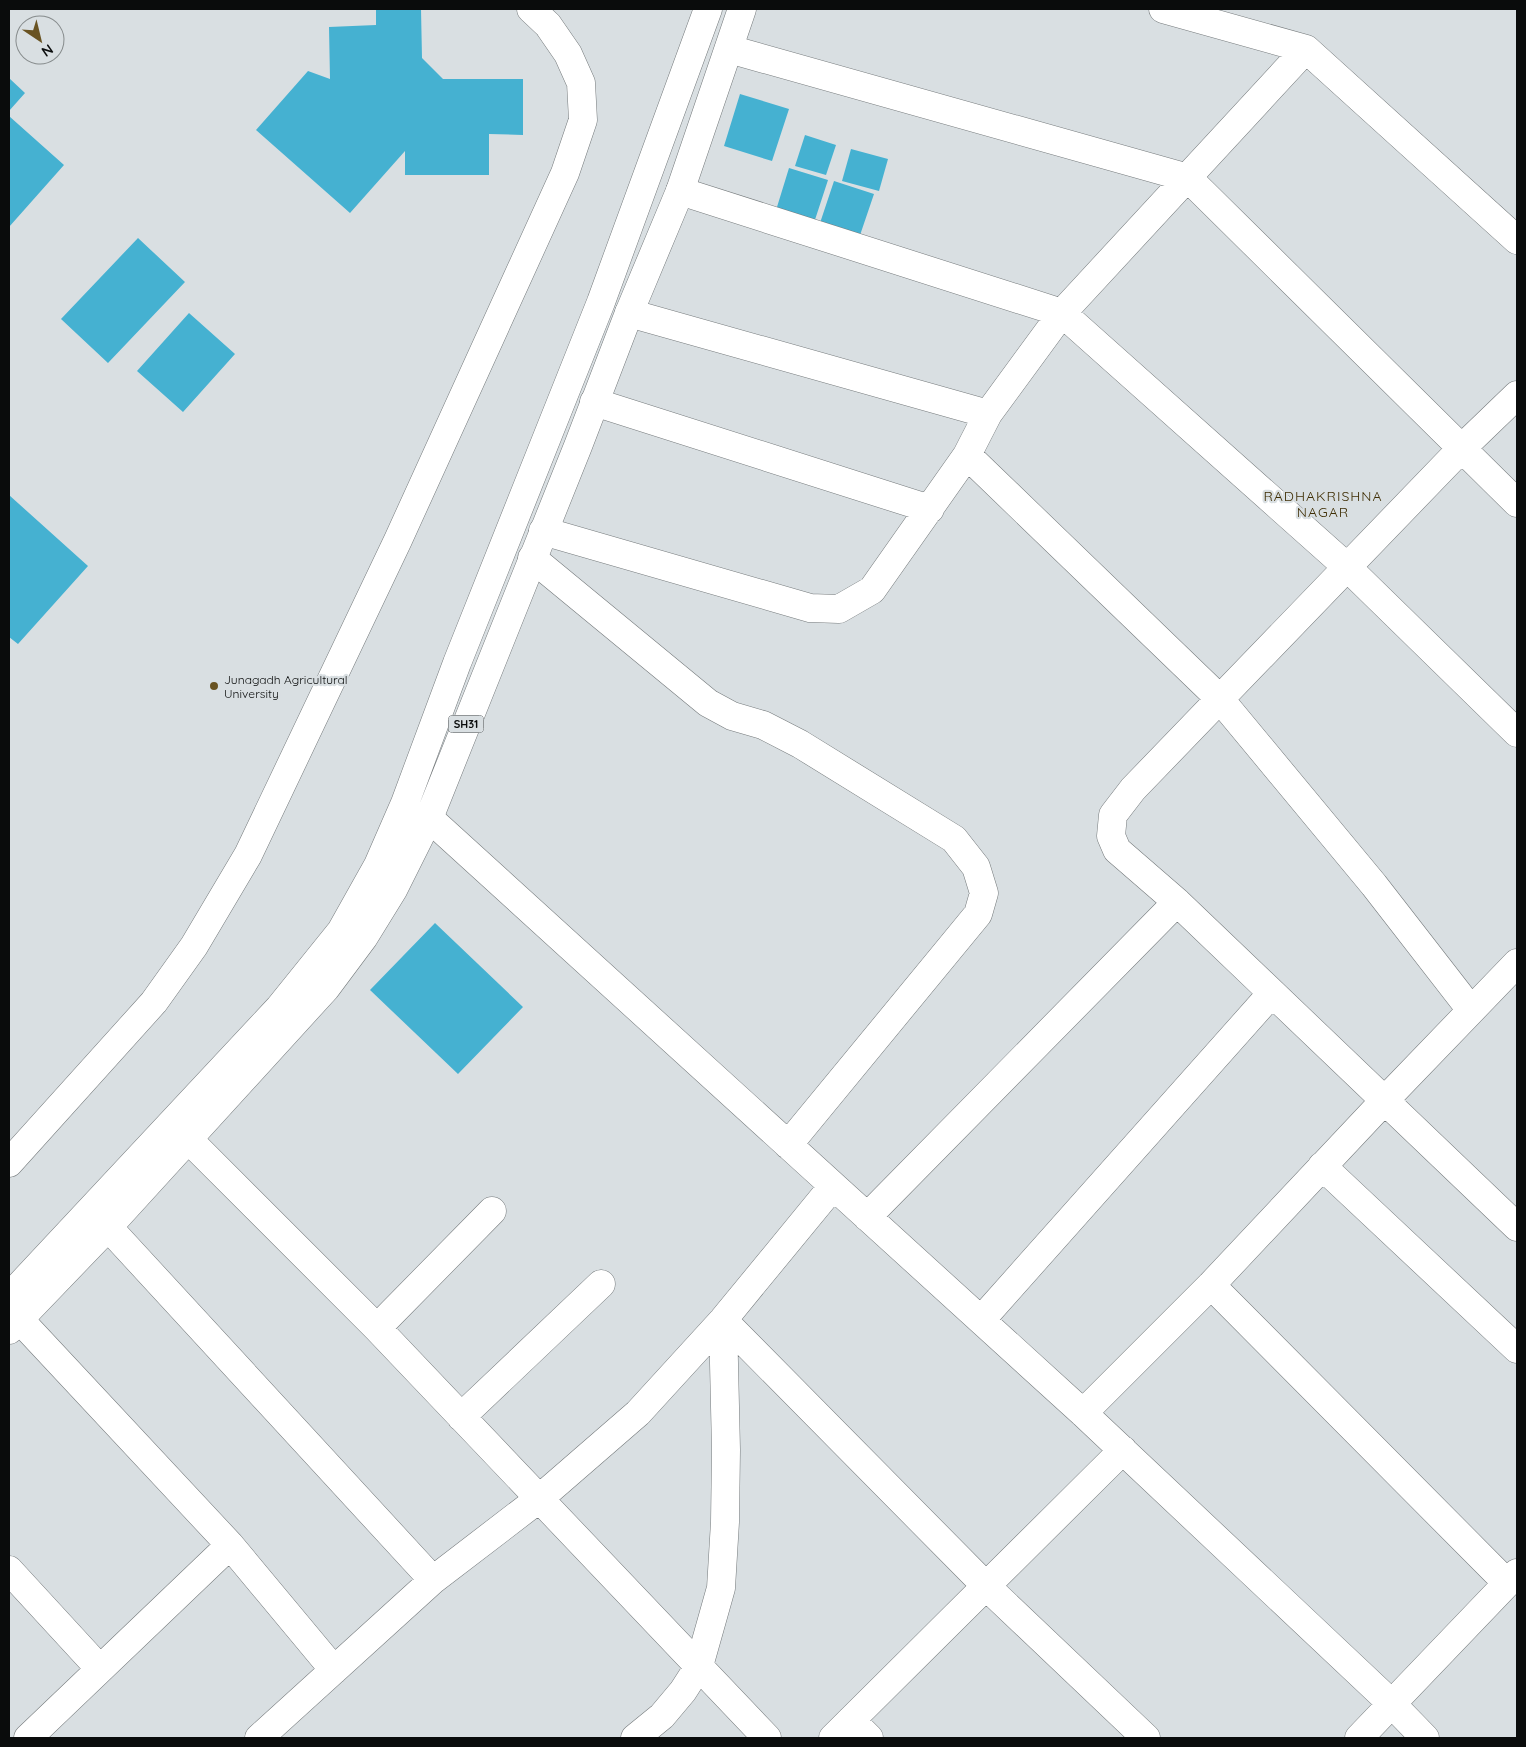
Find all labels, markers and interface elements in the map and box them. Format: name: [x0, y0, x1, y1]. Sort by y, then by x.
north arrow: [15, 15, 65, 65]
text: N: [38, 40, 57, 61]
district label: RADHAKRISHNA NAGAR: [1263, 487, 1383, 521]
place label: Junagadh Agricultural University: [224, 672, 348, 701]
marker: Junagadh Agricultural University: [208, 680, 220, 692]
road number: SH31: [448, 716, 484, 732]

